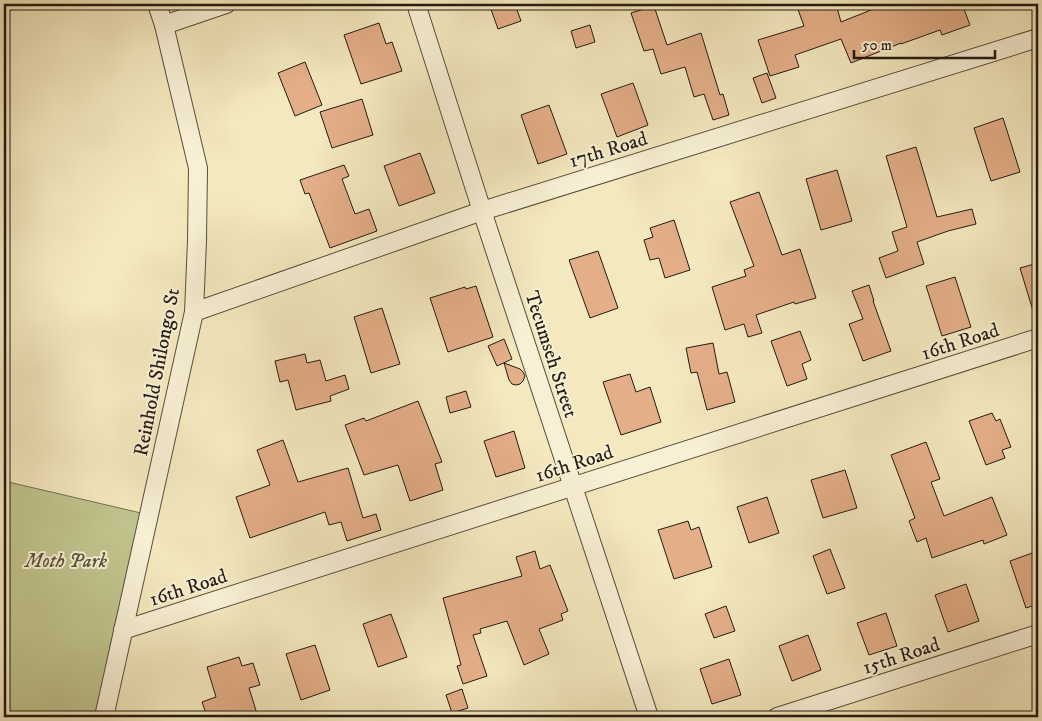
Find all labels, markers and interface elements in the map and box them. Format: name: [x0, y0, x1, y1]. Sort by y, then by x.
scale bar: [854, 28, 996, 60]
text: 50 m: [862, 36, 892, 55]
street label: 17th Road: [566, 127, 651, 174]
street label: Reinhold Shilongo St: [129, 286, 186, 458]
street label: Tecumseh Street: [518, 288, 583, 421]
street label: 16th Road: [918, 318, 1003, 367]
street label: 16th Road: [532, 440, 617, 489]
park label: Moth Park: [23, 549, 108, 574]
street label: 16th Road: [146, 564, 231, 613]
street label: 15th Road: [860, 632, 943, 681]

